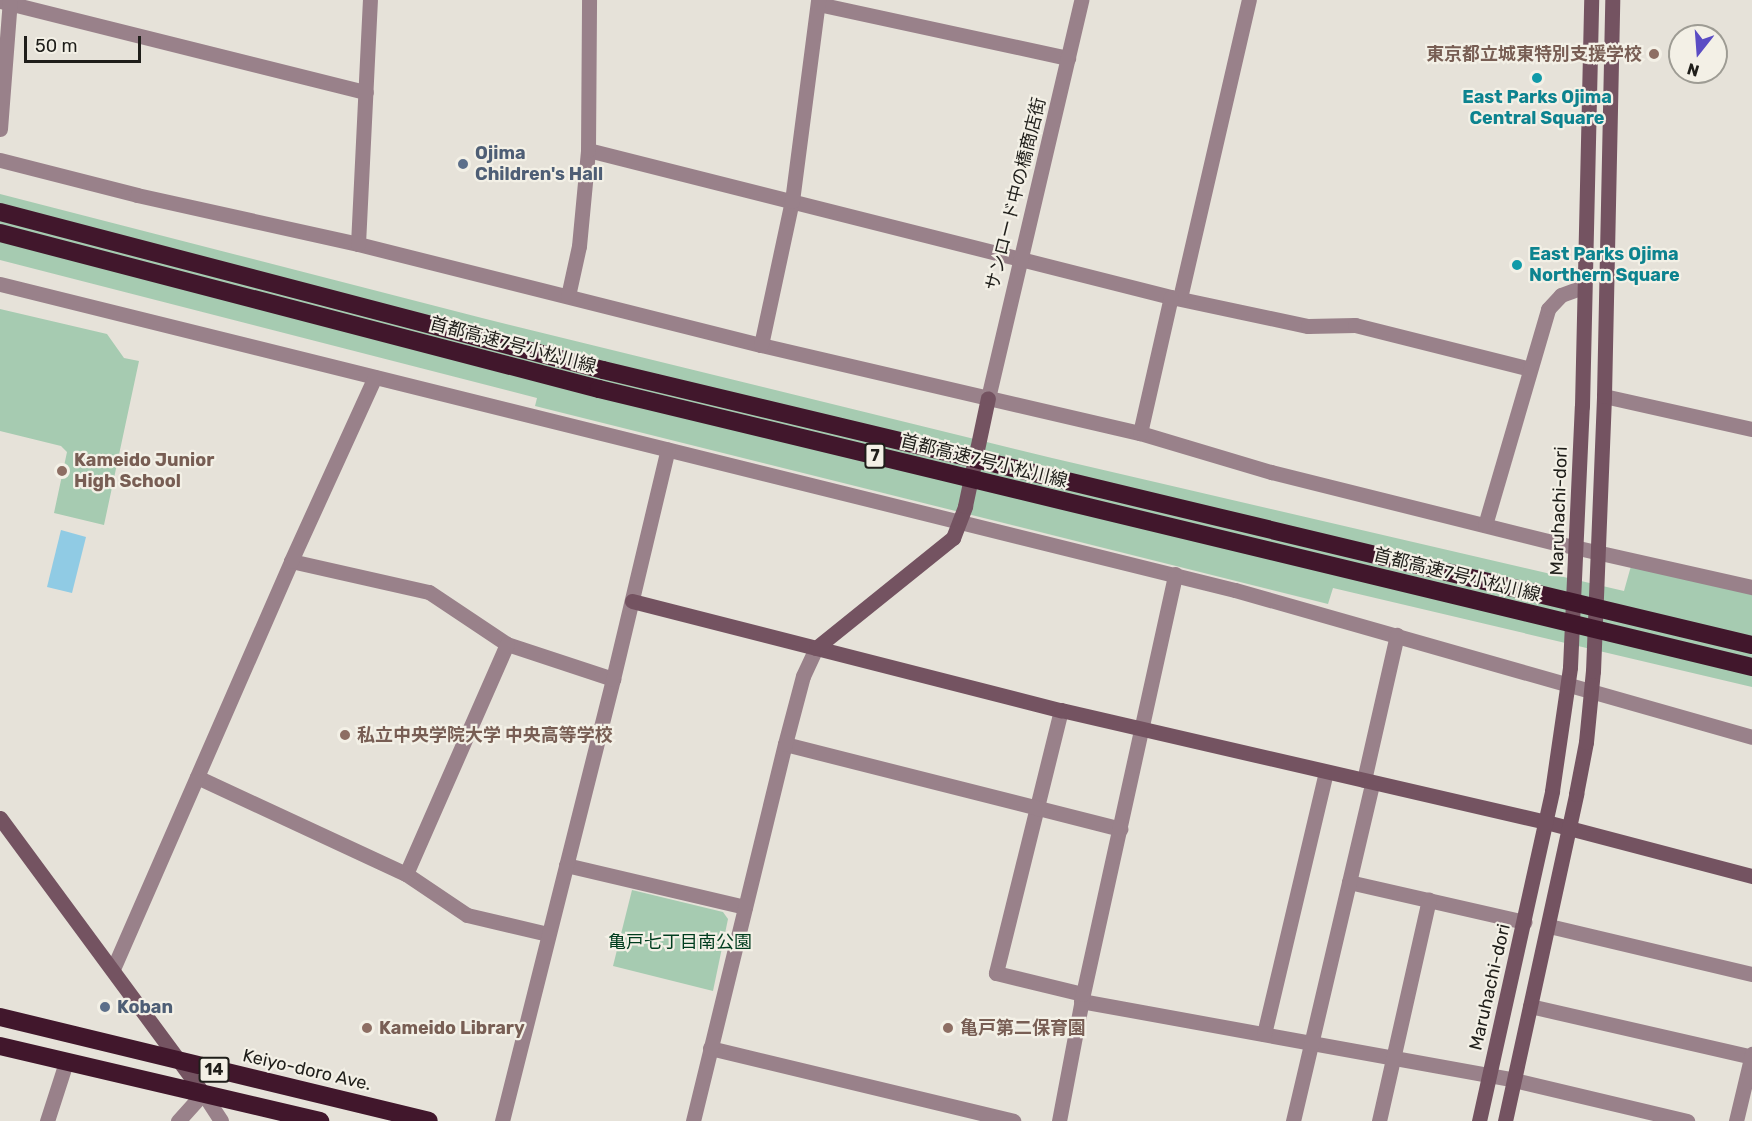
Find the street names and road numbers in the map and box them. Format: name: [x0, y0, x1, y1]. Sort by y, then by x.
street label: サンロード中の橋商店街: [982, 95, 1050, 293]
street label: 首都高速7号小松川線: [428, 312, 598, 378]
street label: 首都高速7号小松川線: [898, 430, 1070, 492]
road number: 7: [863, 443, 887, 469]
street label: Maruhachi-dori: [1546, 446, 1572, 576]
street label: 首都高速7号小松川線: [1371, 544, 1543, 606]
street label: Maruhachi-dori: [1465, 922, 1515, 1052]
street label: Keiyo-doro Ave.: [240, 1045, 374, 1095]
road number: 14: [198, 1057, 230, 1083]

